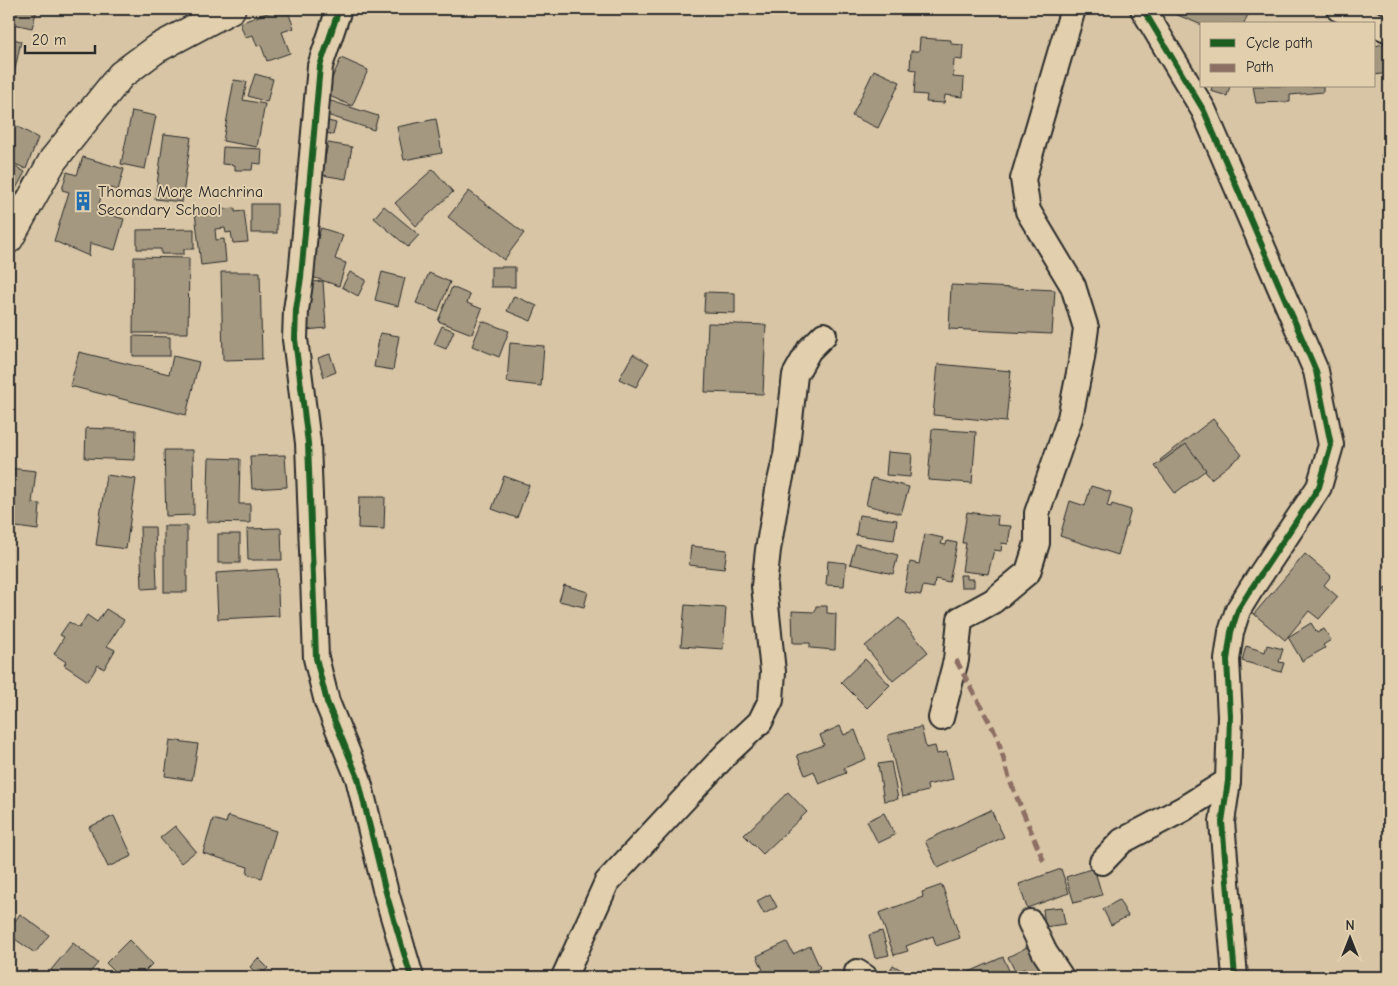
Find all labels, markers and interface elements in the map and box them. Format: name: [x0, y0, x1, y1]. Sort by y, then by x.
scale bar: [25, 22, 95, 54]
legend: [1200, 22, 1376, 88]
text: 20 m: [32, 31, 66, 49]
text: Cycle path: [1246, 34, 1313, 52]
text: Path: [1246, 58, 1274, 76]
place label: Thomas More Machrina Secondary School: [98, 183, 263, 219]
building icon: Thomas More Machrina Secondary School: [72, 190, 94, 212]
north arrow: [1326, 914, 1376, 964]
text: N: [1345, 917, 1355, 934]

